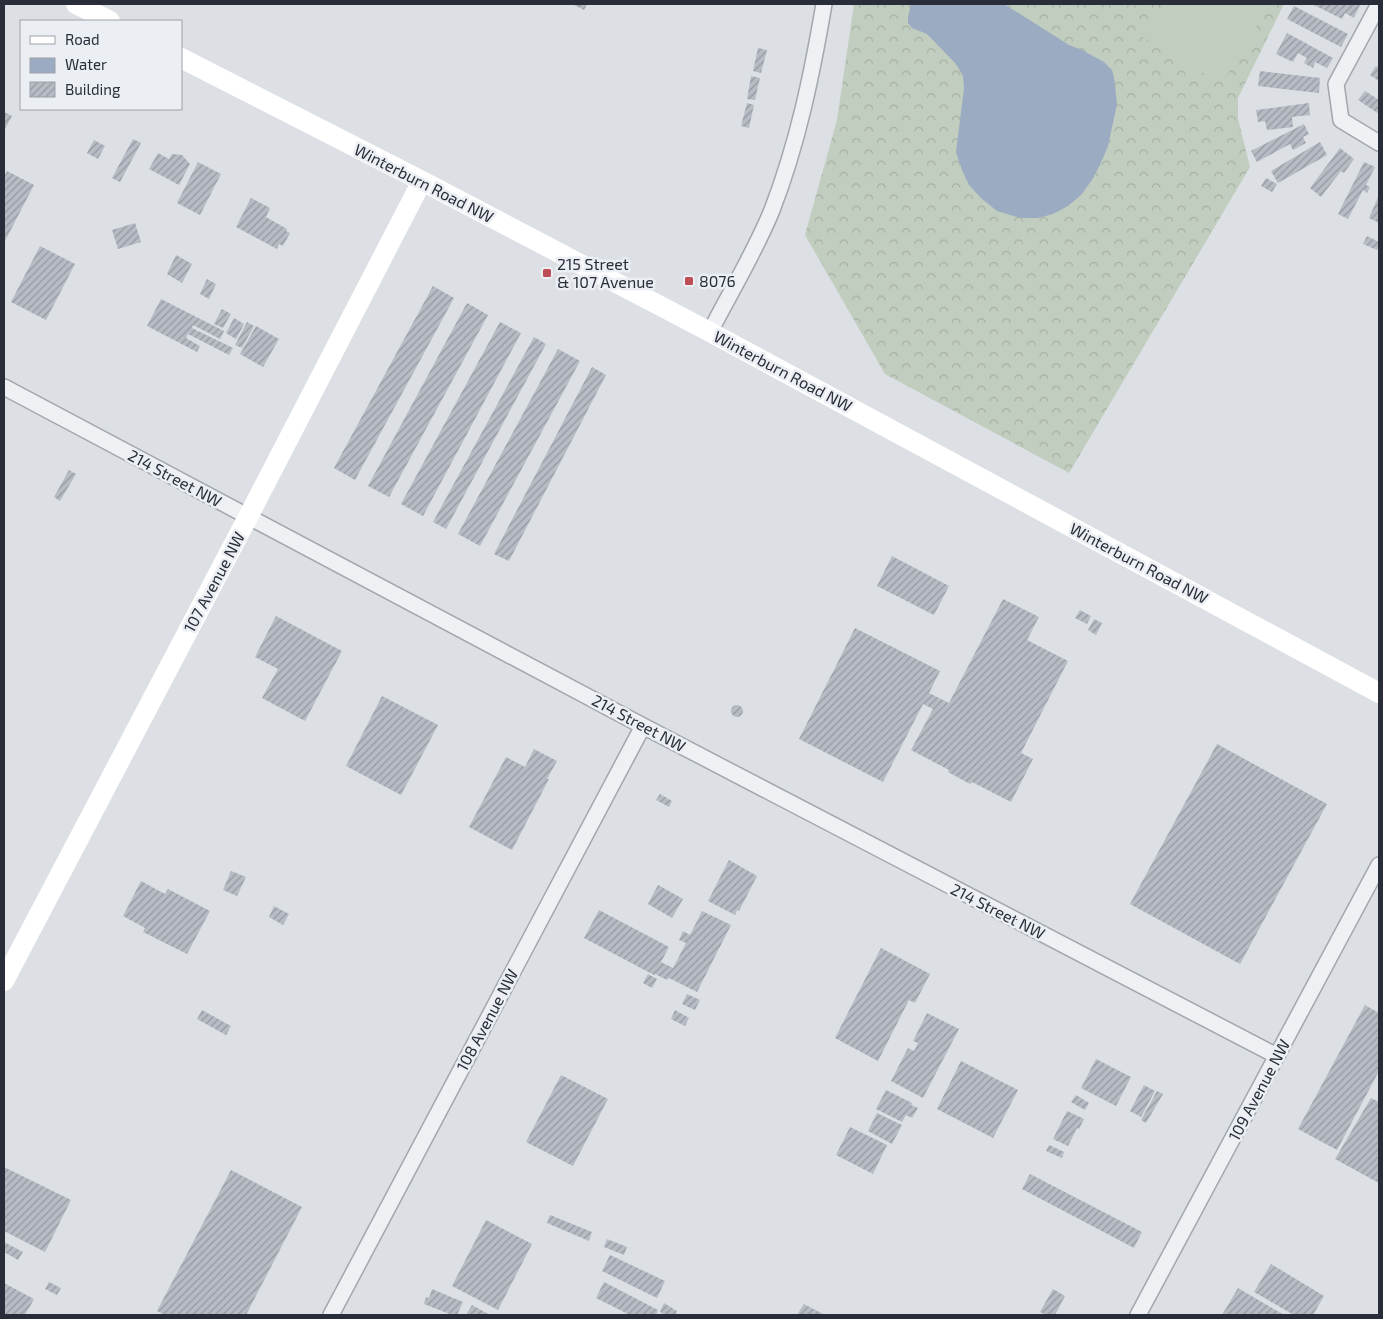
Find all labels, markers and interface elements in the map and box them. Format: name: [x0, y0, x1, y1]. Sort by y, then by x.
legend: [20, 20, 182, 110]
text: Road: [65, 30, 100, 48]
text: Water: [65, 55, 107, 73]
text: Building: [65, 80, 121, 98]
street label: Winterburn Road NW: [351, 139, 497, 226]
place label: 215 Street & 107 Avenue: [557, 254, 654, 291]
marker: 215 Street & 107 Avenue: [541, 267, 553, 279]
place label: 8076: [699, 271, 736, 290]
marker: 8076: [683, 275, 695, 287]
street label: Winterburn Road NW: [711, 326, 856, 415]
street label: 214 Street NW: [125, 445, 225, 510]
street label: Winterburn Road NW: [1067, 518, 1212, 607]
street label: 107 Avenue NW: [179, 528, 248, 635]
street label: 214 Street NW: [589, 690, 689, 755]
street label: 214 Street NW: [948, 879, 1049, 942]
street label: 108 Avenue NW: [452, 966, 521, 1074]
street label: 109 Avenue NW: [1224, 1036, 1293, 1144]

